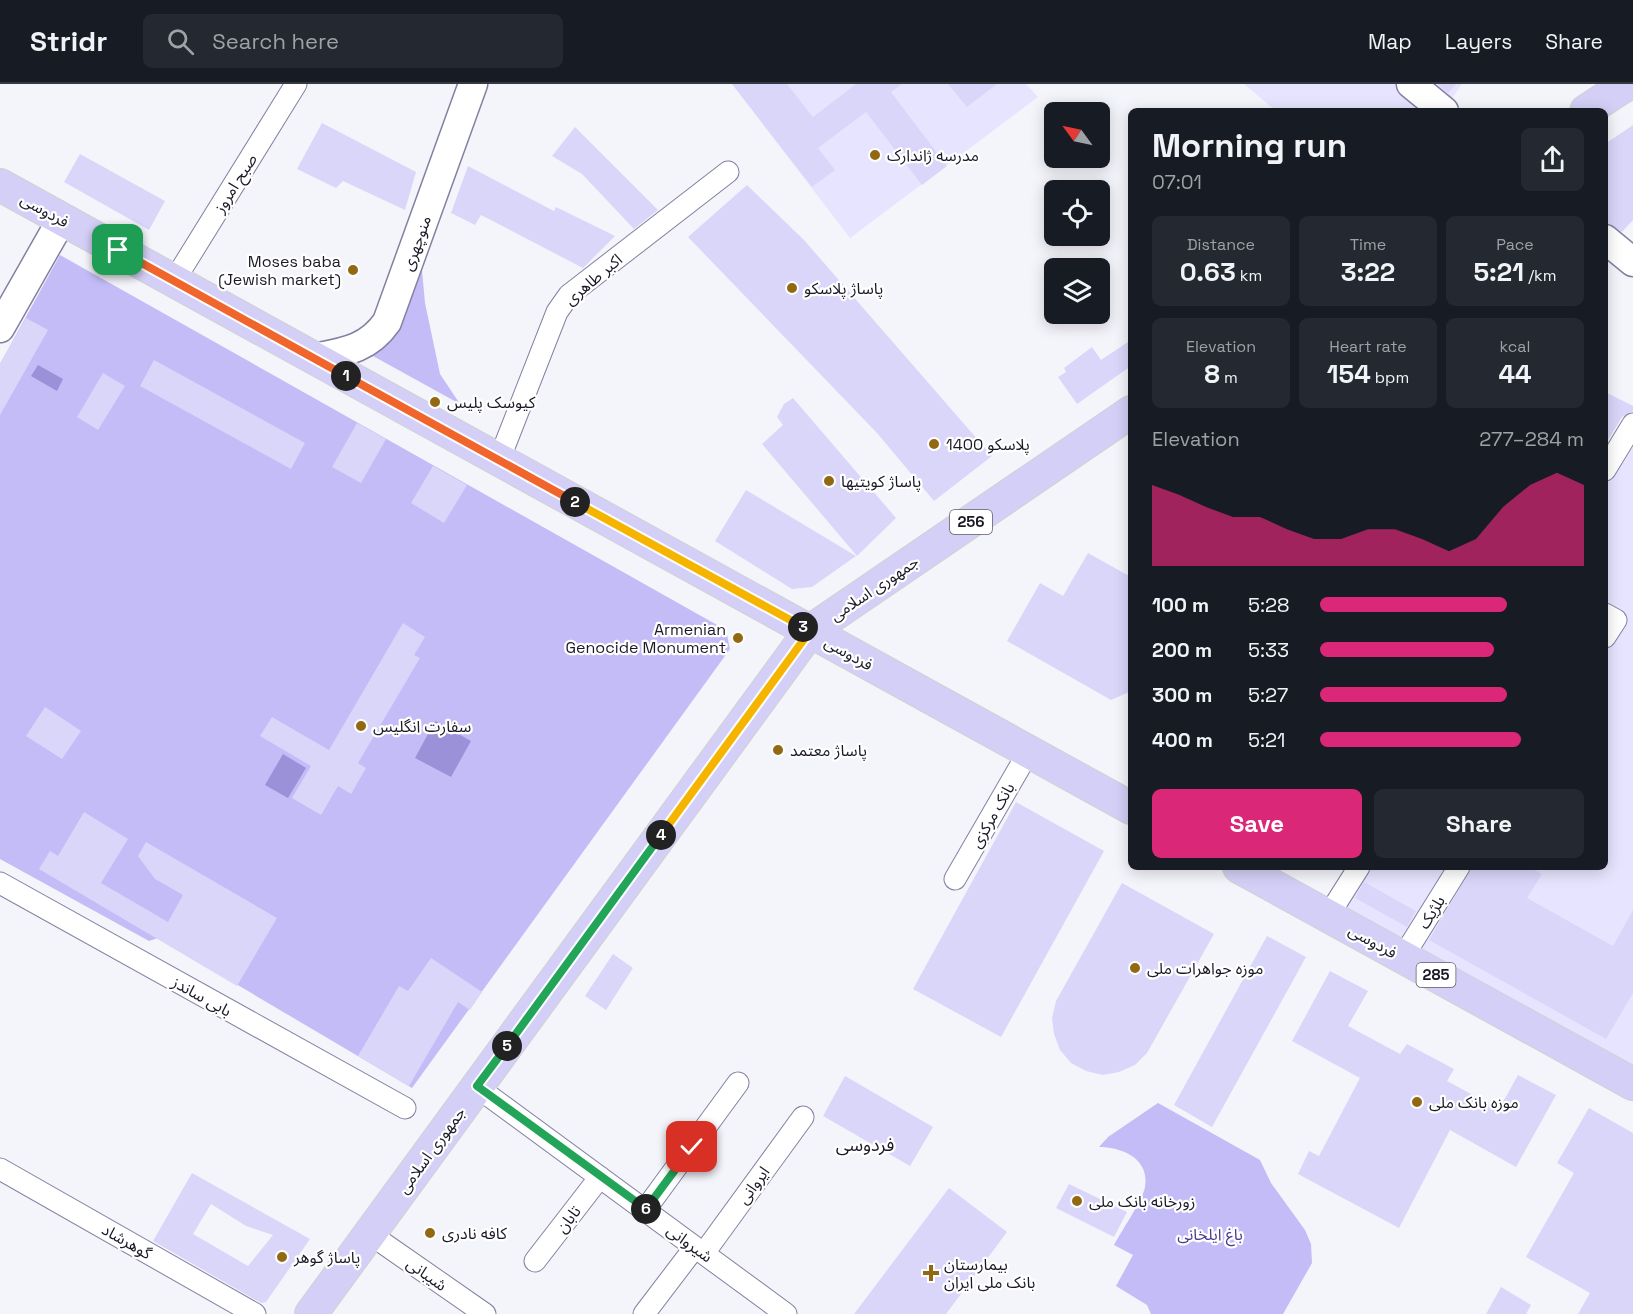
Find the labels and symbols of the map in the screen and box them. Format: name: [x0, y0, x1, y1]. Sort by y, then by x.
north arrow: [1044, 102, 1110, 168]
place label: مدرسه ژاندارک: [887, 145, 979, 166]
marker: مدرسه ژاندارک: [868, 148, 882, 162]
street label: صبح امروز: [208, 150, 264, 219]
street label: فردوسی: [17, 189, 73, 232]
street label: منوچهری: [397, 213, 436, 274]
pin: [92, 224, 143, 275]
street label: اکبر طاهری: [560, 249, 627, 310]
place label: Moses baba (Jewish market): [218, 251, 341, 290]
marker: Moses baba (Jewish market): [346, 263, 360, 277]
place label: پاساژ پلاسکو: [804, 278, 883, 299]
marker: پاساژ پلاسکو: [785, 281, 799, 295]
pin: 1: [331, 361, 361, 391]
place label: کیوسک پلیس: [447, 392, 536, 413]
marker: کیوسک پلیس: [428, 395, 442, 409]
place label: پلاسکو 1400: [946, 434, 1030, 455]
marker: پلاسکو 1400: [927, 437, 941, 451]
place label: پاساژ کویتیها: [841, 471, 921, 492]
marker: پاساژ کویتیها: [822, 474, 836, 488]
pin: 2: [560, 487, 590, 517]
road number: 256: [950, 510, 992, 534]
street label: جمهوری اسلامی: [826, 551, 923, 626]
pin: 3: [788, 612, 818, 642]
place label: Armenian Genocide Monument: [566, 619, 726, 658]
marker: Armenian Genocide Monument: [731, 631, 745, 645]
street label: فردوسی: [821, 632, 877, 675]
place label: سفارت انگلیس: [373, 716, 471, 737]
marker: سفارت انگلیس: [354, 719, 368, 733]
place label: پاساژ معتمد: [790, 740, 867, 761]
marker: پاساژ معتمد: [771, 743, 785, 757]
street label: بانک مرکزی: [965, 779, 1020, 852]
pin: 4: [646, 820, 676, 850]
street label: بلژیک: [1413, 892, 1450, 933]
street label: فردوسی: [1345, 920, 1401, 963]
place label: موزه جواهرات ملی: [1147, 958, 1263, 979]
marker: موزه جواهرات ملی: [1128, 961, 1142, 975]
road number: 285: [1416, 963, 1456, 987]
street label: بابی ساندز: [167, 971, 235, 1021]
pin: 5: [492, 1031, 522, 1061]
place label: موزه بانک ملی: [1429, 1092, 1519, 1113]
marker: موزه بانک ملی: [1410, 1095, 1424, 1109]
street label: جمهوری اسلامی: [393, 1103, 470, 1198]
pin: [666, 1121, 717, 1172]
district label: فردوسی: [836, 1133, 894, 1156]
street label: ایروانی: [733, 1162, 774, 1208]
place label: زورخانه بانک ملی: [1089, 1191, 1195, 1212]
pin: 6: [631, 1194, 661, 1224]
marker: زورخانه بانک ملی: [1070, 1194, 1084, 1208]
street label: تابان: [551, 1201, 586, 1237]
street label: گوهرشاد: [98, 1219, 156, 1264]
street label: شیروانی: [663, 1220, 717, 1267]
place label: کافه نادری: [442, 1223, 507, 1244]
park label: باغ ایلخانی: [1177, 1224, 1243, 1247]
marker: کافه نادری: [423, 1226, 437, 1240]
place label: پاساژ گوهر: [293, 1247, 360, 1268]
marker: پاساژ گوهر: [275, 1250, 289, 1264]
street label: شیبانی: [402, 1253, 451, 1296]
place label: بیمارستان بانک ملی ایران: [944, 1254, 1035, 1293]
marker: بیمارستان بانک ملی ایران: [922, 1264, 940, 1282]

